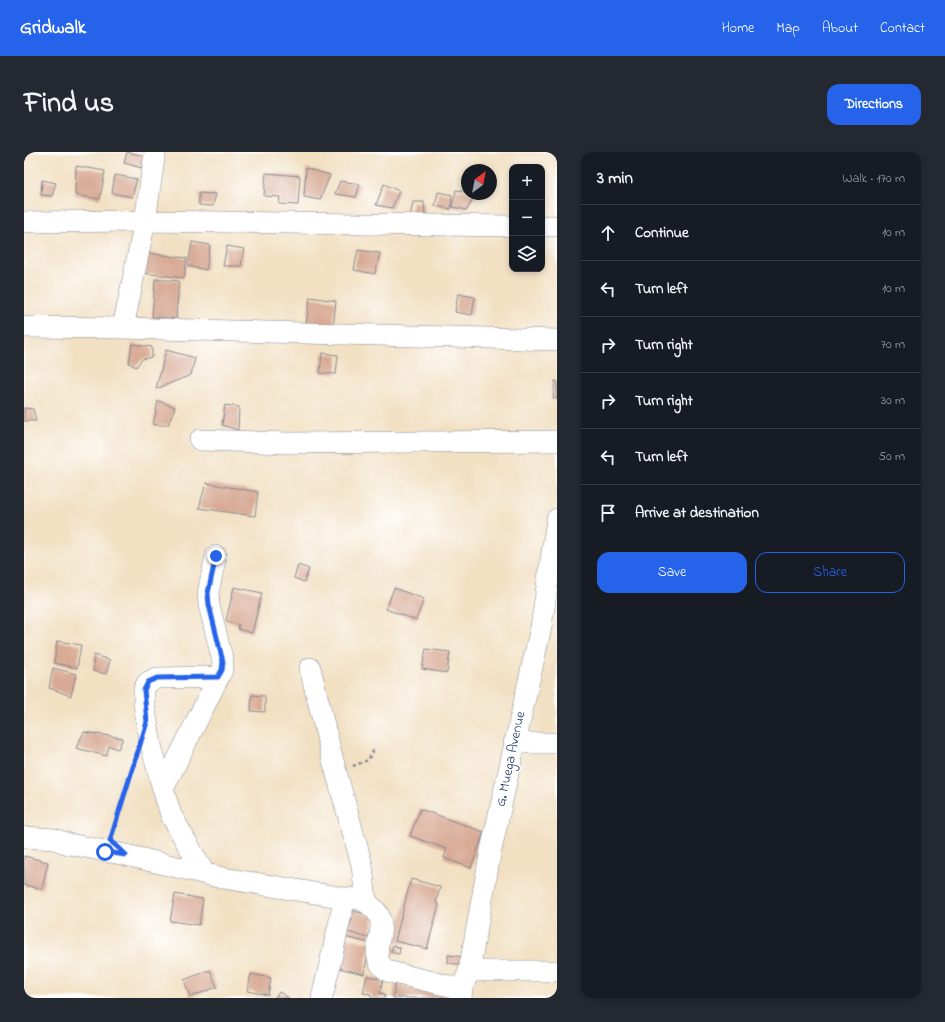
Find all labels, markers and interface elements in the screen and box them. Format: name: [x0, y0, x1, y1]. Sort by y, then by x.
text: Gridwalk: [20, 15, 86, 42]
text: Home: [722, 18, 754, 39]
text: Map: [776, 18, 800, 39]
text: About: [822, 18, 858, 39]
text: Contact: [880, 18, 925, 39]
text: Find us: [24, 84, 114, 125]
button: Directions: [827, 84, 921, 125]
north arrow: [461, 164, 497, 200]
map controls: [509, 164, 545, 272]
button: +: [509, 164, 545, 200]
text: 3 min: [597, 166, 633, 191]
text: Walk · 170 m: [842, 169, 905, 188]
button: −: [509, 200, 545, 236]
icon: ahead: [597, 222, 619, 244]
text: Continue: [635, 222, 689, 244]
text: 10 m: [882, 223, 905, 242]
button: layers: [509, 236, 545, 272]
icon: left: [597, 278, 619, 300]
text: Turn left: [635, 278, 688, 300]
text: 10 m: [882, 279, 905, 298]
icon: right: [597, 334, 619, 356]
text: Turn right: [635, 334, 693, 356]
text: 70 m: [881, 335, 905, 354]
icon: right: [597, 390, 619, 412]
text: Turn right: [635, 390, 693, 412]
text: 30 m: [881, 391, 905, 410]
icon: left: [597, 446, 619, 468]
text: Turn left: [635, 446, 688, 468]
text: 50 m: [879, 447, 905, 466]
icon: arrive: [597, 502, 619, 524]
text: Arrive at destination: [635, 502, 759, 524]
route end: [207, 547, 225, 565]
button: Save: [597, 552, 747, 593]
button: Share: [755, 552, 905, 593]
street label: G. Muega Avenue: [491, 709, 532, 809]
route start: [96, 843, 114, 861]

